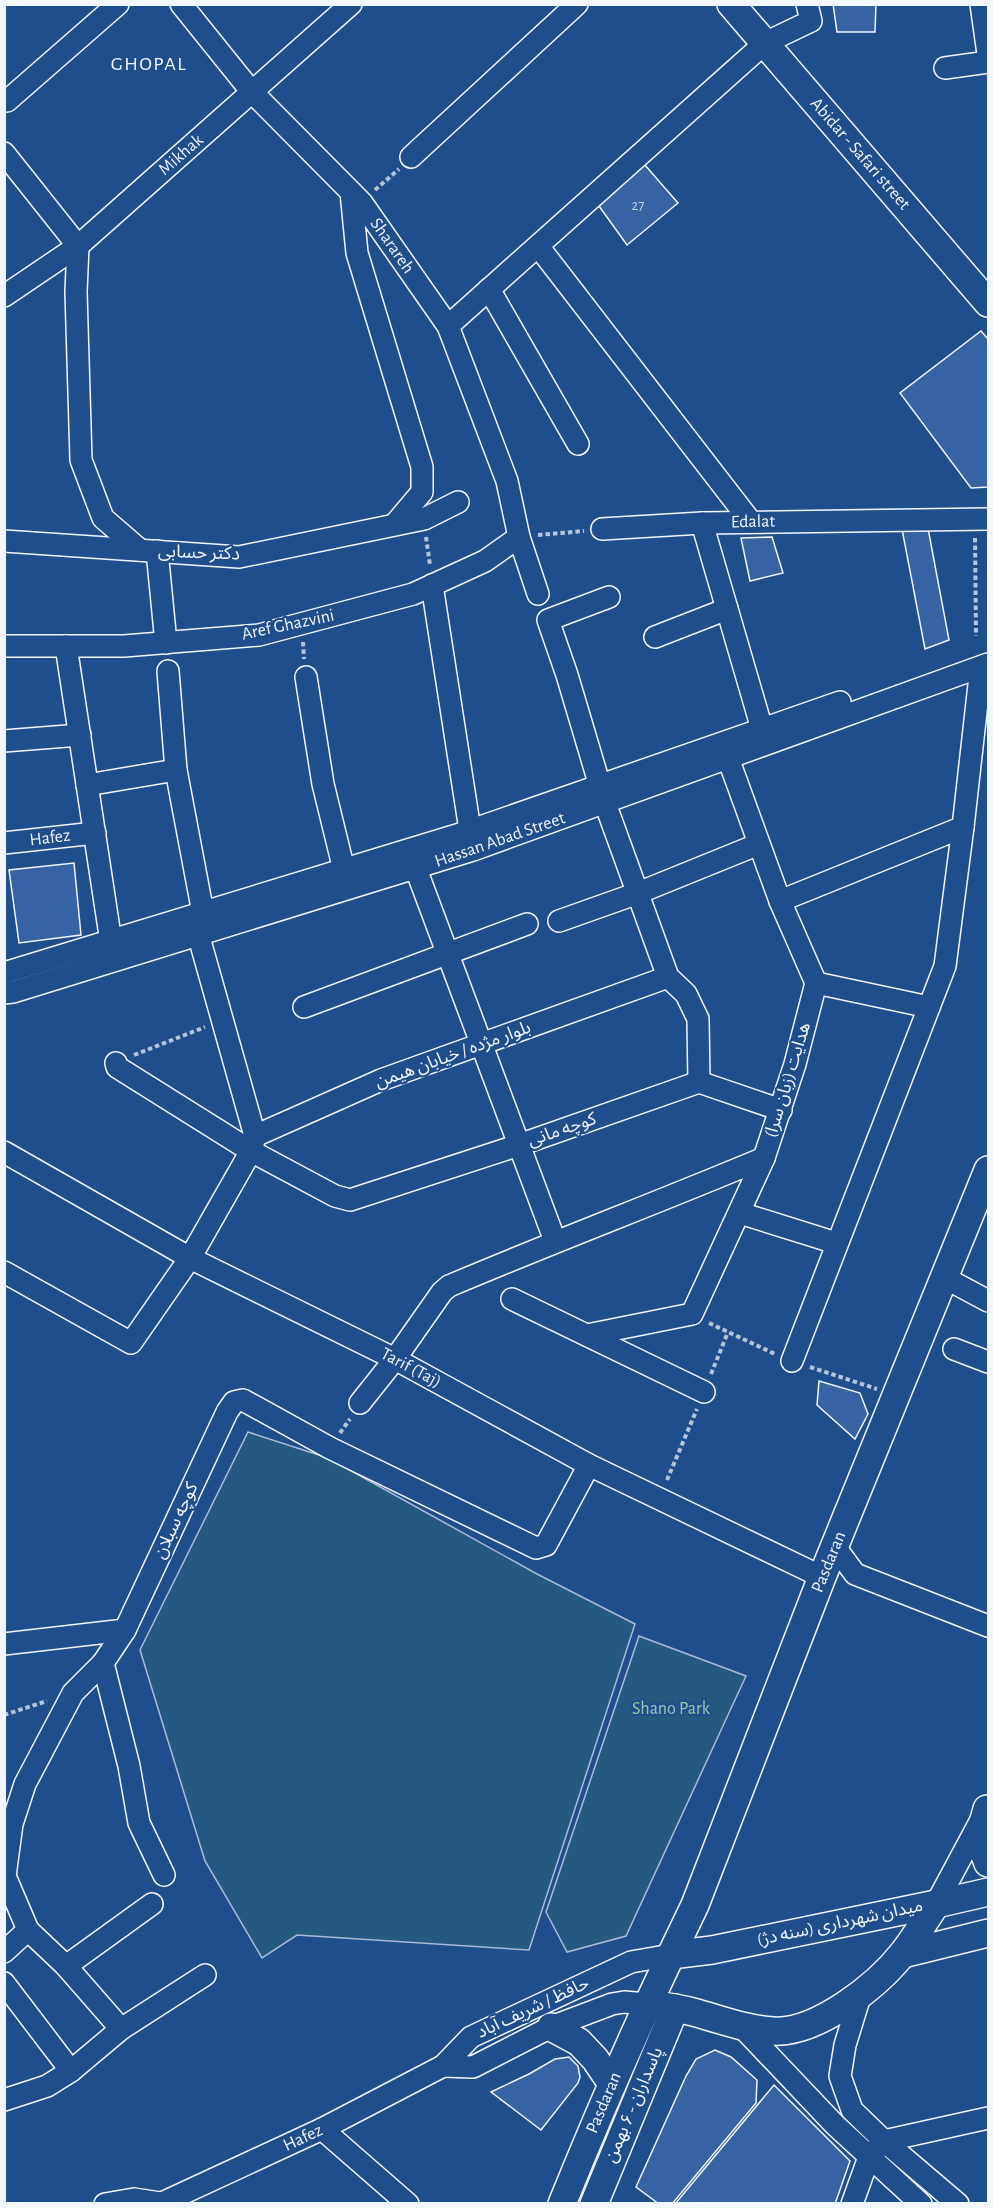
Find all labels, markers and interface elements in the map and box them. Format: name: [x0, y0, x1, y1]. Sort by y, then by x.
district label: GHOPAL: [111, 54, 187, 74]
street label: Abidar - Safari street: [807, 94, 914, 214]
street label: Mikhak: [155, 130, 207, 179]
house number: 27: [631, 198, 645, 213]
street label: Sharareh: [367, 215, 417, 277]
street label: Edalat: [731, 513, 776, 531]
street label: دکتر حسابی: [158, 543, 240, 564]
street label: Aref Ghazvini: [240, 606, 336, 644]
street label: Hassan Abad Street: [432, 809, 568, 871]
street label: Hafez: [29, 827, 71, 849]
street label: بلوار مژده / خیابان هیمن: [373, 1018, 534, 1092]
street label: هدایت (زبان سرا): [762, 1020, 815, 1140]
street label: کوچه مانی: [525, 1110, 599, 1151]
street label: Tarif (Taj): [378, 1345, 444, 1391]
street label: کوچه سبلان: [151, 1480, 203, 1562]
street label: Pasdaran: [809, 1529, 849, 1595]
park label: Shano Park: [632, 1700, 711, 1718]
street label: میدان شهرداری (سنه دژ): [755, 1897, 925, 1950]
street label: حافظ / شریف آباد: [474, 1973, 592, 2043]
street label: پاسداران - ۶ بهمن: [602, 2045, 667, 2166]
street label: Pasdaran: [583, 2070, 625, 2136]
street label: Hafez: [281, 2121, 325, 2155]

